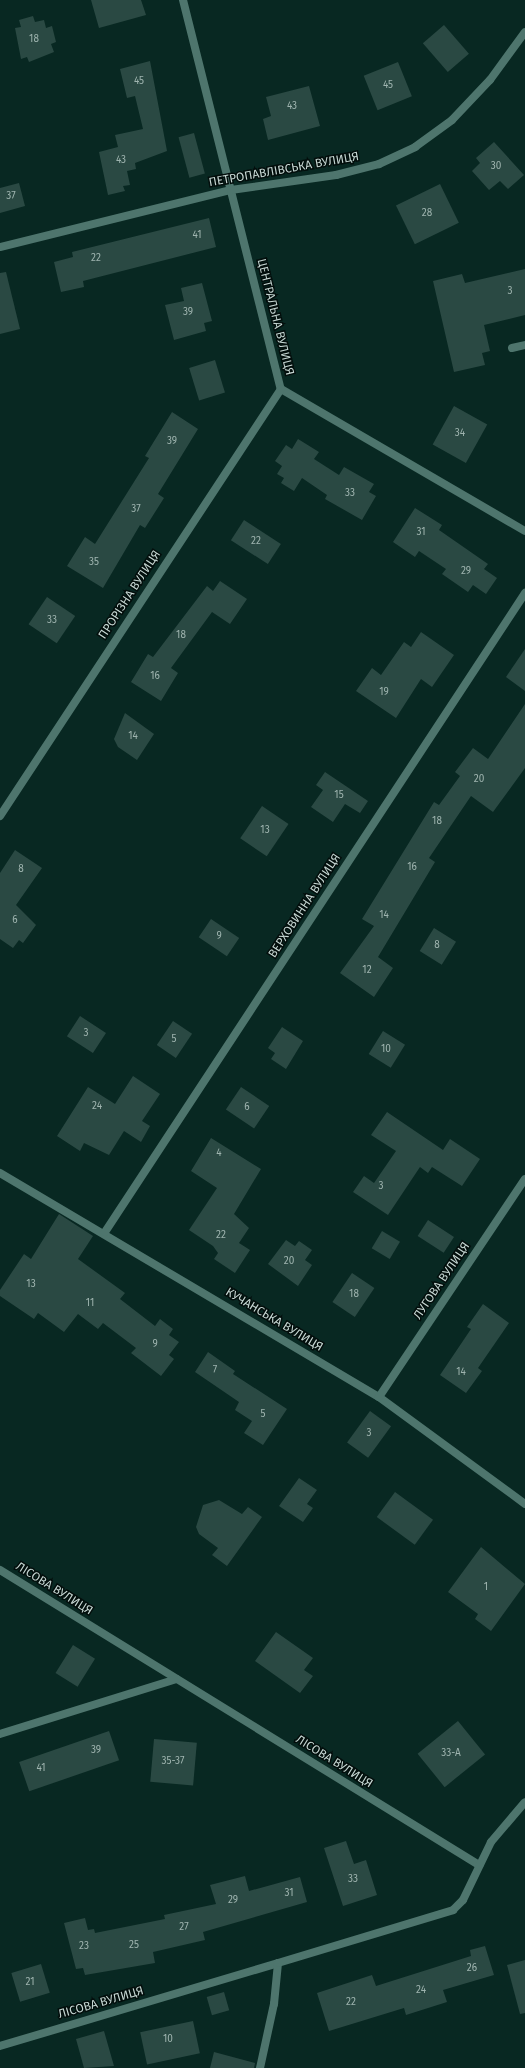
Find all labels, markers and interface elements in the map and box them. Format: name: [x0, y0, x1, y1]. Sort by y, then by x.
house number: 18: [29, 34, 39, 46]
house number: 45: [134, 76, 144, 88]
house number: 45: [383, 80, 393, 92]
house number: 43: [287, 101, 297, 113]
street label: ПЕТРОПАВЛІВСЬКА ВУЛИЦЯ: [208, 150, 360, 190]
house number: 43: [116, 155, 126, 167]
house number: 30: [491, 161, 501, 173]
house number: 37: [6, 191, 16, 203]
house number: 28: [422, 208, 432, 220]
house number: 41: [192, 230, 202, 242]
house number: 22: [91, 253, 101, 265]
street label: ЦЕНТРАЛЬНА ВУЛИЦЯ: [254, 257, 296, 377]
house number: 3: [508, 286, 512, 298]
house number: 39: [183, 307, 193, 319]
house number: 34: [455, 428, 465, 440]
house number: 39: [167, 436, 177, 448]
house number: 33: [345, 488, 355, 500]
house number: 37: [131, 504, 141, 516]
house number: 31: [416, 527, 426, 539]
house number: 22: [251, 536, 261, 548]
street label: ПРОРІЗНА ВУЛИЦЯ: [96, 548, 164, 642]
house number: 35: [89, 557, 99, 569]
house number: 29: [461, 566, 471, 578]
house number: 33: [47, 615, 57, 627]
house number: 18: [176, 630, 186, 642]
house number: 16: [150, 671, 160, 683]
house number: 19: [379, 687, 389, 699]
house number: 14: [128, 731, 138, 743]
house number: 20: [474, 774, 484, 786]
house number: 15: [334, 790, 344, 802]
house number: 18: [432, 816, 442, 828]
house number: 13: [260, 825, 270, 837]
street label: ВЕРХОВИННА ВУЛИЦЯ: [266, 851, 344, 961]
house number: 16: [407, 862, 417, 874]
house number: 8: [18, 864, 24, 876]
house number: 14: [379, 910, 389, 922]
house number: 6: [12, 915, 18, 927]
house number: 9: [216, 931, 222, 943]
house number: 8: [434, 940, 440, 952]
house number: 12: [362, 965, 372, 977]
house number: 3: [84, 1028, 88, 1040]
house number: 5: [171, 1034, 177, 1046]
house number: 10: [381, 1044, 391, 1056]
house number: 24: [92, 1101, 102, 1113]
house number: 6: [244, 1102, 250, 1114]
house number: 4: [216, 1148, 222, 1160]
house number: 3: [379, 1181, 383, 1193]
house number: 22: [216, 1230, 226, 1242]
street label: ЛУГОВА ВУЛИЦЯ: [411, 1240, 473, 1322]
house number: 20: [284, 1256, 294, 1268]
house number: 13: [26, 1279, 36, 1291]
street label: КУЧАНСЬКА ВУЛИЦЯ: [223, 1285, 325, 1355]
house number: 18: [349, 1289, 359, 1301]
house number: 11: [86, 1298, 94, 1310]
house number: 9: [152, 1339, 158, 1351]
house number: 7: [213, 1365, 217, 1377]
house number: 14: [456, 1367, 466, 1379]
house number: 5: [260, 1409, 266, 1421]
house number: 3: [367, 1428, 371, 1440]
street label: ЛІСОВА ВУЛИЦЯ: [13, 1560, 95, 1618]
house number: 1: [484, 1582, 488, 1594]
street label: ЛІСОВА ВУЛИЦЯ: [293, 1733, 375, 1791]
house number: 39: [91, 1745, 101, 1757]
house number: 33-А: [441, 1748, 461, 1760]
house number: 35-37: [162, 1756, 184, 1768]
house number: 41: [36, 1763, 46, 1775]
house number: 33: [348, 1874, 358, 1886]
house number: 31: [284, 1888, 294, 1900]
house number: 29: [228, 1895, 238, 1907]
house number: 27: [179, 1922, 189, 1934]
house number: 25: [129, 1940, 139, 1952]
house number: 23: [79, 1941, 89, 1953]
house number: 26: [467, 1963, 477, 1975]
house number: 21: [25, 1977, 35, 1989]
street label: ЛІСОВА ВУЛИЦЯ: [57, 1984, 145, 2022]
house number: 24: [416, 1985, 426, 1997]
house number: 22: [346, 1997, 356, 2009]
house number: 10: [163, 2034, 173, 2046]

